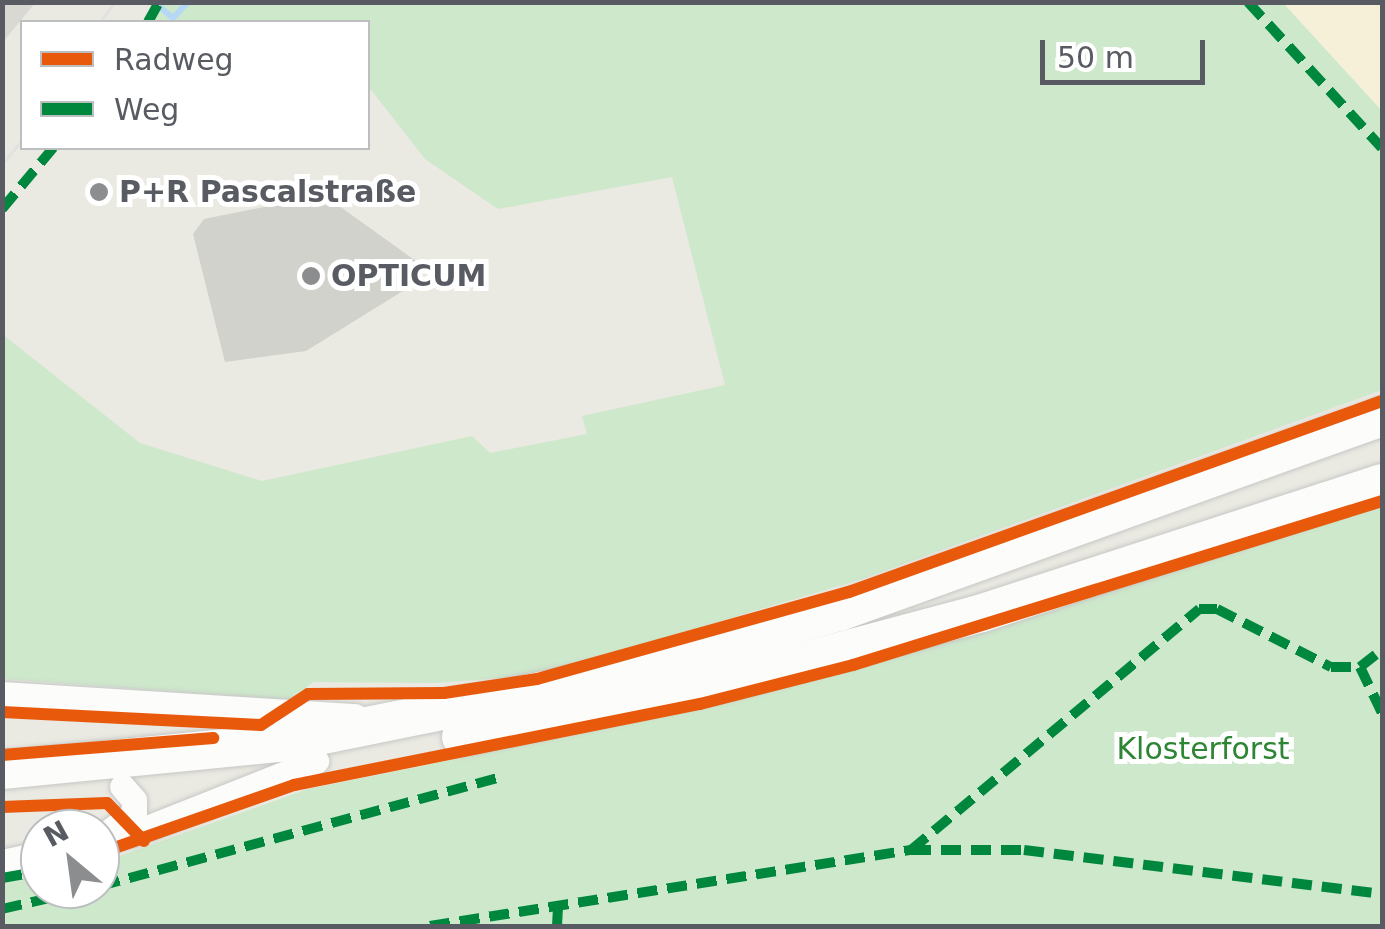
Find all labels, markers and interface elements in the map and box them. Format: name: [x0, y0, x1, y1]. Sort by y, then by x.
legend: [20, 20, 370, 150]
scale bar: [1045, 20, 1210, 82]
text: 50 m: [1057, 40, 1134, 75]
text: Radweg: [114, 42, 234, 77]
text: Weg: [114, 92, 179, 127]
place label: P+R Pascalstraße: [119, 174, 416, 210]
marker: P+R Pascalstraße: [88, 181, 110, 203]
place label: OPTICUM: [331, 258, 486, 294]
marker: OPTICUM: [300, 265, 322, 287]
park label: Klosterforst: [1116, 731, 1290, 767]
north arrow: [20, 809, 120, 909]
text: N: [38, 814, 74, 854]

